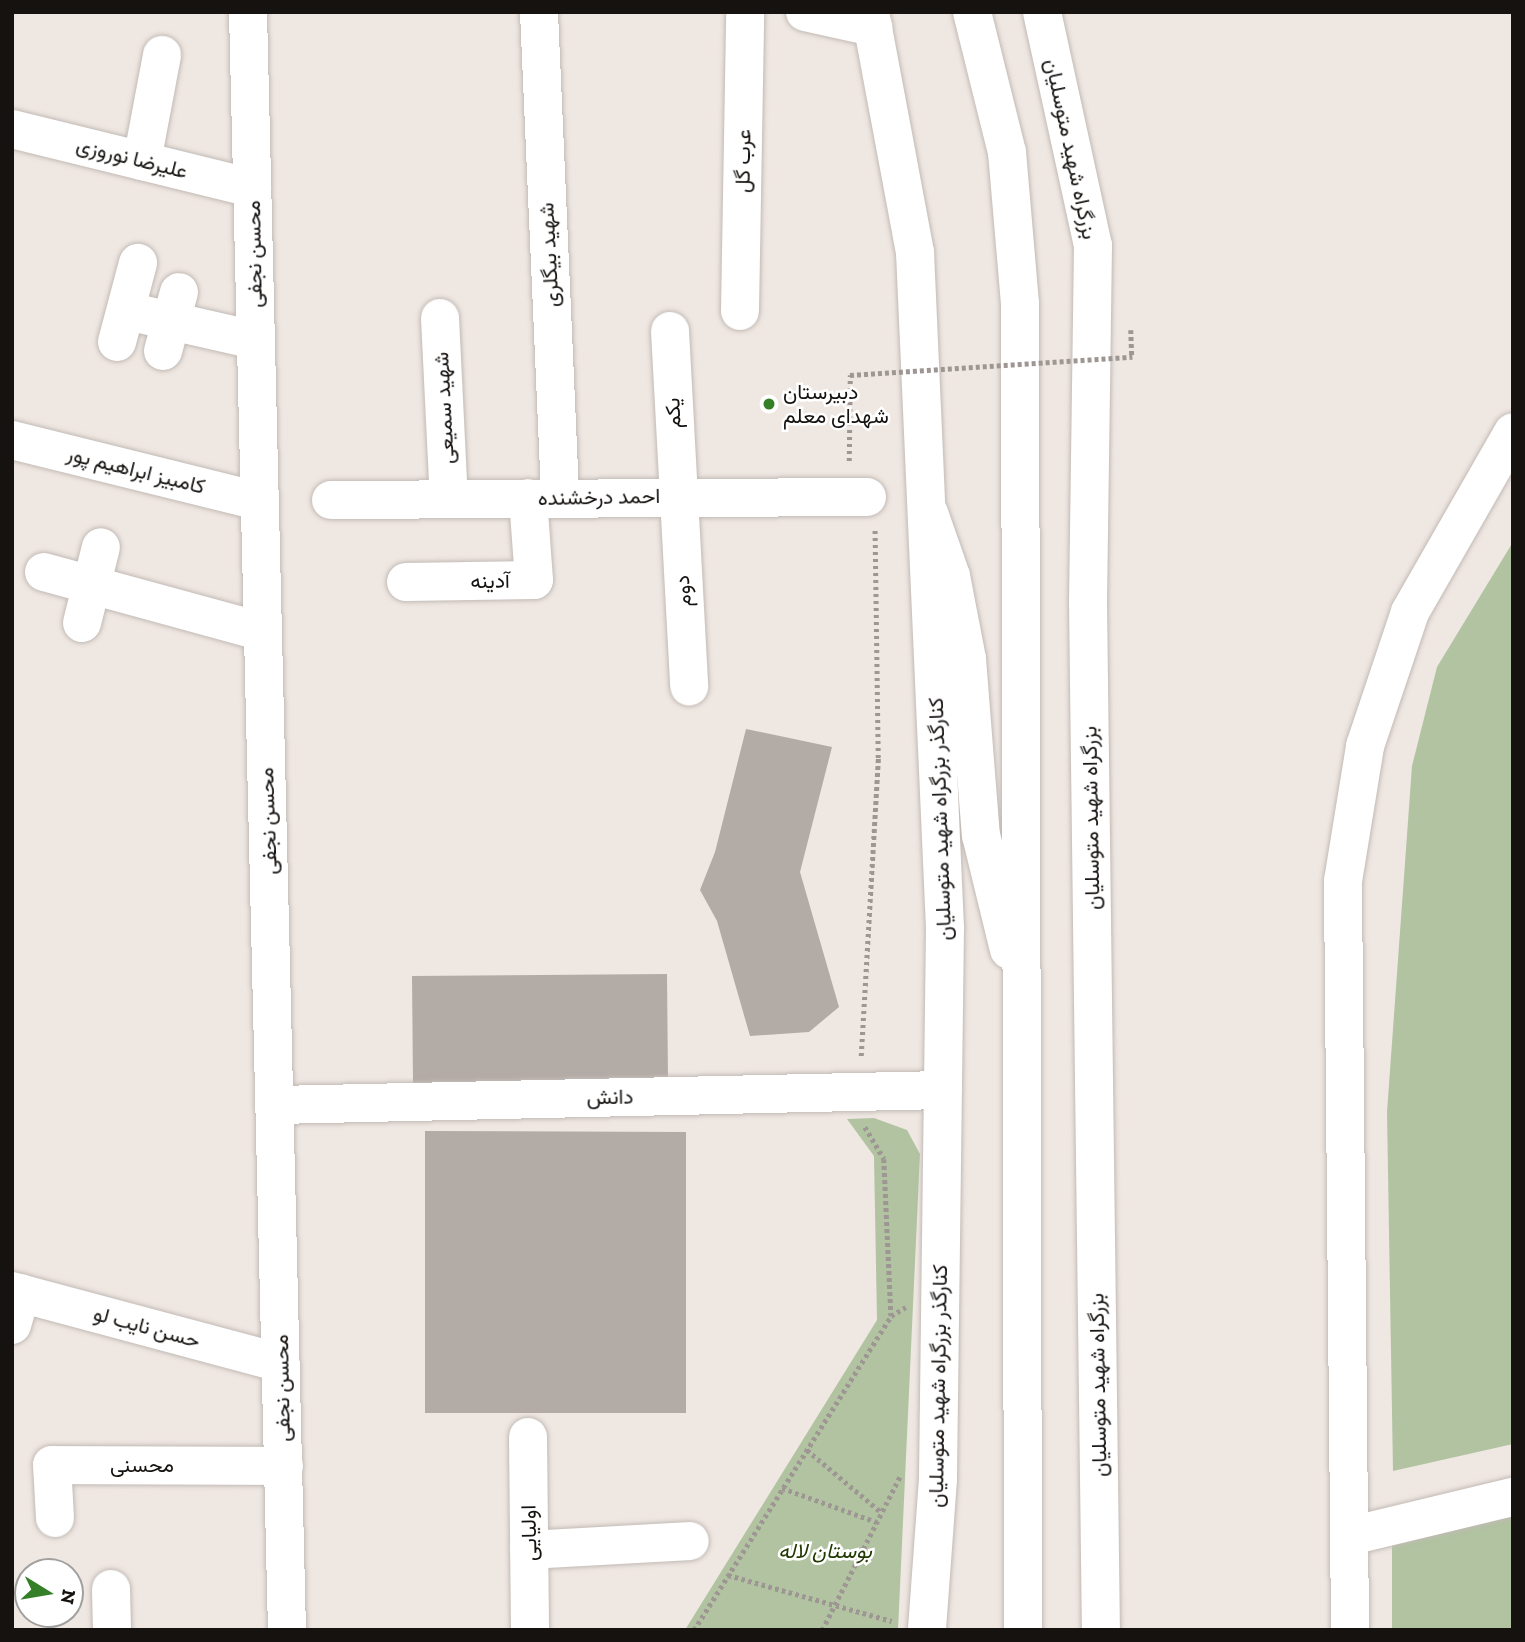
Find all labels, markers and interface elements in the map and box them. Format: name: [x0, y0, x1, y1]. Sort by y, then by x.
street label: بزرگراه شهید متوسلیان: [1040, 56, 1102, 242]
street label: عرب گل: [730, 129, 756, 193]
street label: علیرضا نوروزی: [74, 132, 190, 184]
street label: محسن نجفی: [240, 200, 268, 308]
street label: شهید بیگلری: [534, 202, 564, 308]
street label: شهید سمیعی: [428, 351, 460, 465]
place label: دبیرستان شهدای معلم: [783, 379, 889, 429]
marker: دبیرستان شهدای معلم: [761, 396, 777, 412]
street label: یکم: [660, 397, 686, 429]
street label: کامبیز ابراهیم پور: [64, 441, 208, 499]
street label: احمد درخشنده: [538, 483, 660, 511]
street label: آدینه: [470, 568, 510, 594]
street label: دوم: [669, 574, 697, 608]
street label: کنارگذر بزرگراه شهید متوسلیان: [923, 697, 957, 941]
street label: بزرگراه شهید متوسلیان: [1077, 726, 1105, 910]
street label: محسن نجفی: [254, 767, 282, 875]
street label: دانش: [586, 1084, 634, 1110]
street label: کنارگذر بزرگراه شهید متوسلیان: [923, 1264, 953, 1508]
street label: بزرگراه شهید متوسلیان: [1084, 1293, 1112, 1477]
street label: حسن نایب لو: [91, 1301, 203, 1353]
street label: محسن نجفی: [268, 1334, 296, 1442]
street label: محسنی: [110, 1452, 174, 1478]
street label: اولیایی: [516, 1505, 542, 1561]
park label: بوستان لاله: [778, 1538, 872, 1564]
north arrow: [14, 1558, 84, 1628]
text: N: [55, 1587, 81, 1606]

